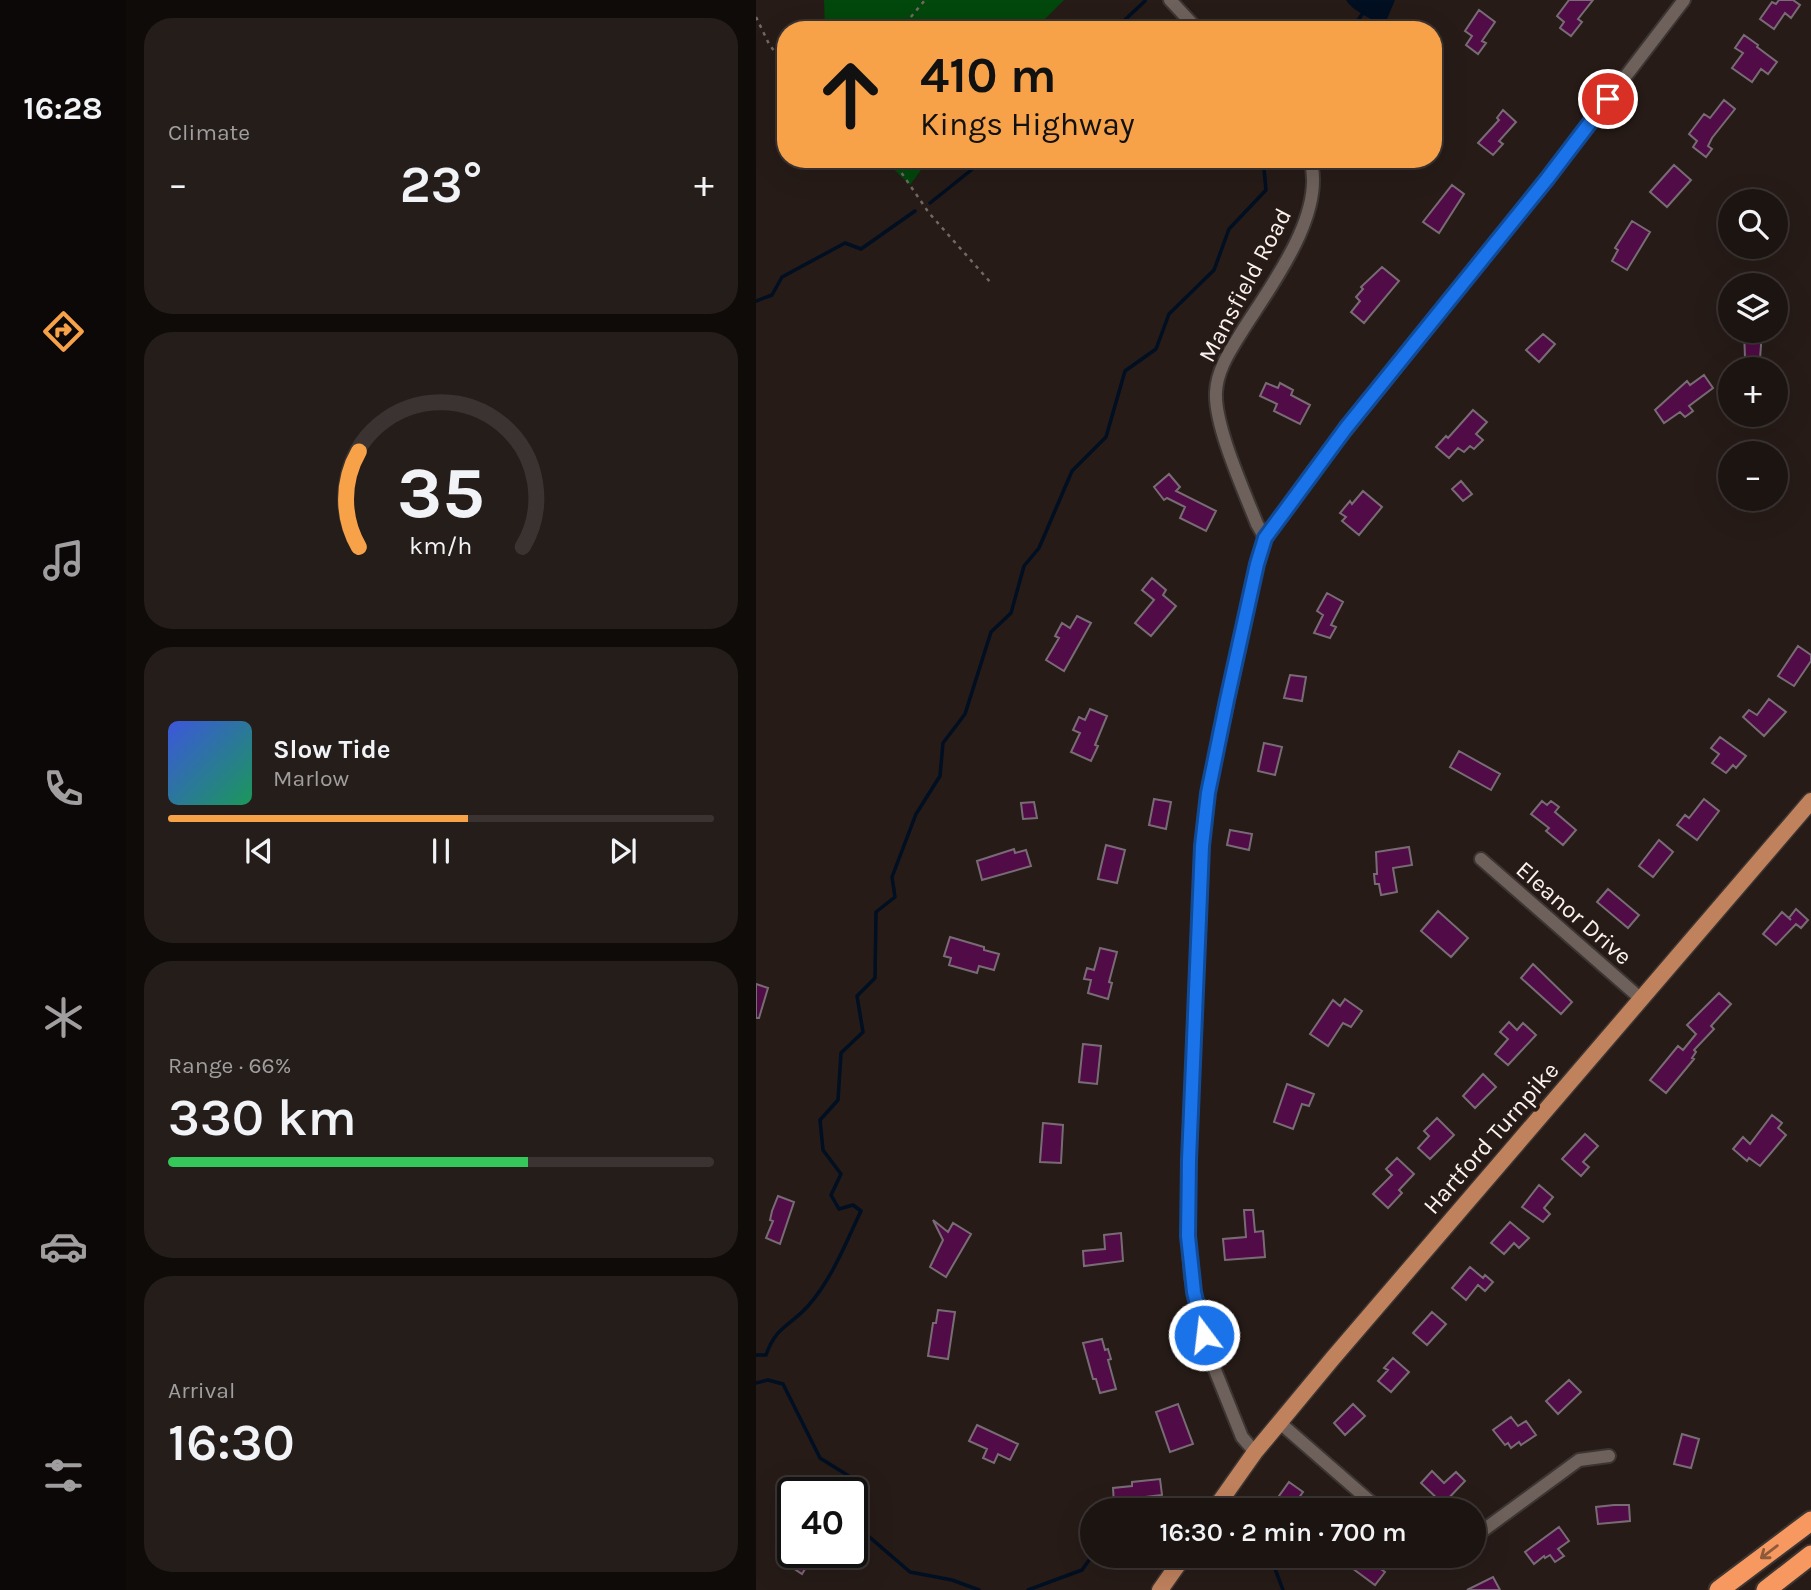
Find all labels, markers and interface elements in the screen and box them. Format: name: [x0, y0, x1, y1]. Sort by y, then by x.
text: 410 m: [920, 47, 1057, 104]
icon: ahead: [805, 49, 896, 140]
pin: [1578, 69, 1638, 129]
icon: arrive: [1589, 80, 1627, 118]
text: 16:28: [23, 90, 103, 127]
text: Kings Highway: [920, 106, 1135, 143]
text: Climate: [168, 119, 250, 146]
text: 23°: [400, 154, 482, 215]
text: −: [168, 162, 188, 207]
text: +: [694, 162, 714, 207]
map controls: [1718, 189, 1788, 511]
button: search: [1718, 189, 1788, 259]
street label: Mansfield Road: [1193, 203, 1297, 367]
button: layers: [1718, 273, 1788, 343]
icon: directions: [39, 307, 88, 356]
button: +: [1718, 357, 1788, 427]
button: −: [1718, 441, 1788, 511]
text: 35: [397, 450, 485, 535]
text: km/h: [409, 530, 473, 559]
icon: music: [39, 536, 88, 585]
text: Slow Tide: [273, 734, 391, 765]
icon: phone: [39, 764, 88, 813]
text: Marlow: [273, 765, 349, 792]
icon: previous: [240, 832, 278, 870]
icon: pause: [422, 832, 460, 870]
icon: next: [604, 832, 642, 870]
street label: Eleanor Drive: [1511, 855, 1637, 971]
icon: climate: [39, 993, 88, 1042]
text: Range · 66%: [168, 1052, 291, 1079]
street label: Hartford Turnpike: [1417, 1056, 1565, 1220]
text: 330 km: [168, 1087, 357, 1148]
icon: car: [39, 1222, 88, 1271]
position arrow: [1167, 1298, 1241, 1372]
text: Arrival: [168, 1377, 235, 1404]
text: 16:30: [168, 1412, 295, 1473]
icon: filters: [39, 1451, 88, 1500]
speed limit sign: 40: [777, 1477, 868, 1568]
text: 16:30 · 2 min · 700 m: [1159, 1517, 1407, 1548]
one-way arrow: [1760, 1545, 1779, 1560]

